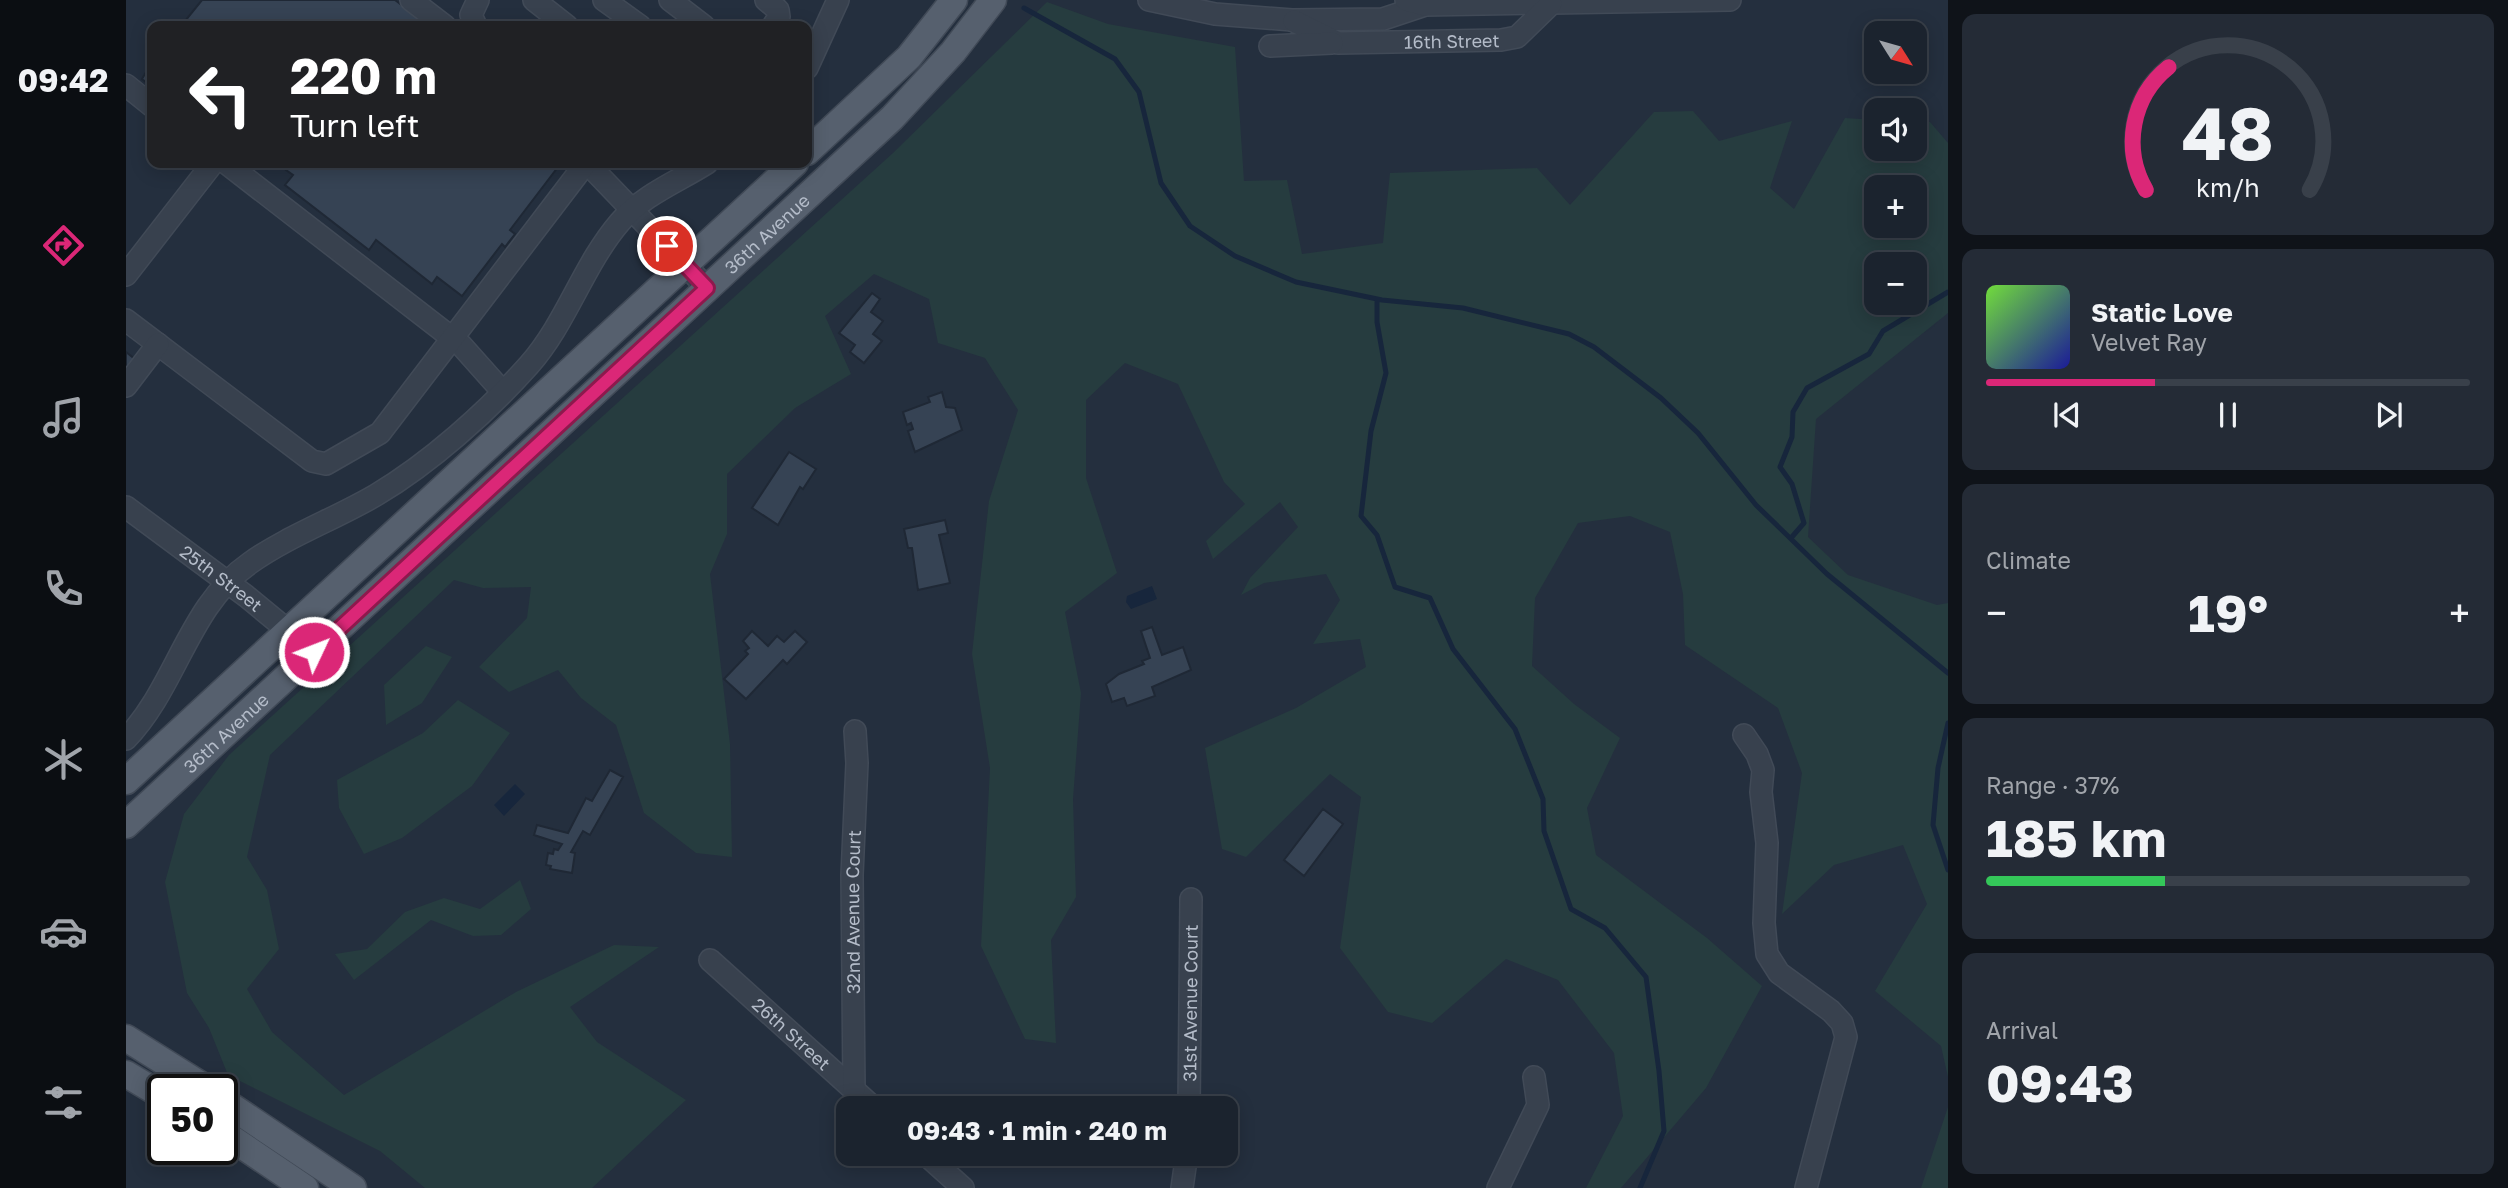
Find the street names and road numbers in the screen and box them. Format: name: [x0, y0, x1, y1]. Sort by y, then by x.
street label: 16th Street: [1404, 29, 1500, 53]
street label: 36th Avenue: [720, 189, 814, 278]
street label: 25th Street: [176, 540, 267, 616]
street label: 36th Avenue: [179, 688, 273, 777]
street label: 32nd Avenue Court: [841, 829, 865, 994]
street label: 31st Avenue Court: [1178, 924, 1202, 1082]
street label: 26th Street: [748, 993, 835, 1075]

